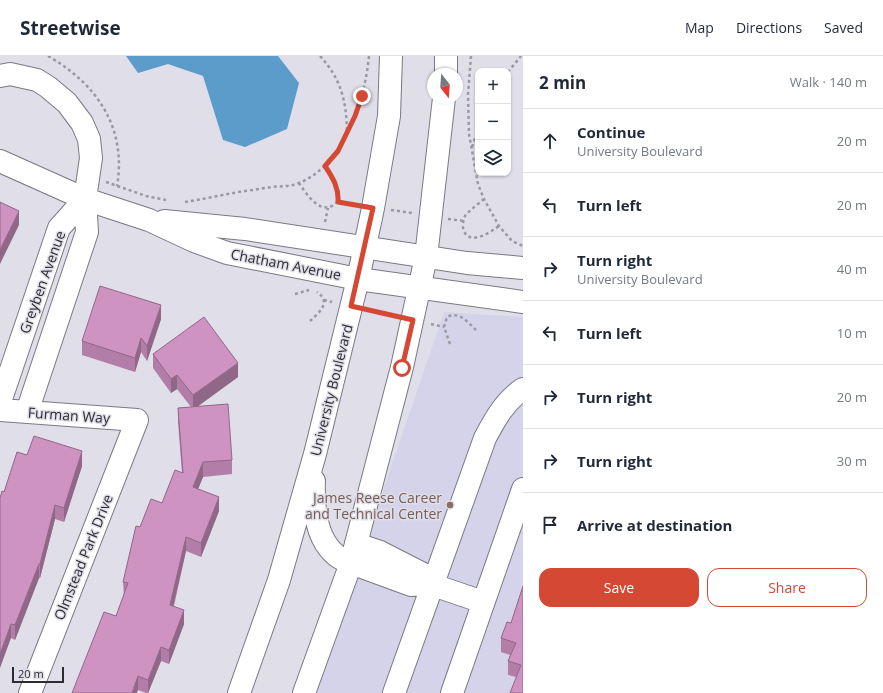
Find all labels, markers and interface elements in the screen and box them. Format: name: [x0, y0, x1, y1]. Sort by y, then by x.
text: Streetwise: [20, 15, 121, 41]
text: Map: [685, 18, 714, 37]
text: Directions: [736, 18, 802, 37]
text: Saved: [824, 18, 863, 37]
north arrow: [427, 68, 463, 104]
map controls: [475, 68, 511, 176]
button: +: [475, 68, 511, 104]
text: 2 min: [539, 71, 586, 94]
text: Walk · 140 m: [790, 73, 867, 91]
route end: [353, 87, 371, 105]
button: −: [475, 104, 511, 140]
text: Continue: [577, 122, 645, 142]
icon: ahead: [539, 130, 561, 152]
text: 20 m: [837, 132, 867, 150]
button: layers: [475, 140, 511, 176]
text: University Boulevard: [577, 142, 703, 160]
icon: left: [539, 194, 561, 216]
text: Turn left: [577, 195, 642, 215]
text: 20 m: [837, 196, 867, 214]
street label: Greyben Avenue: [15, 228, 69, 336]
street label: Chatham Avenue: [229, 244, 343, 284]
text: Turn right: [577, 250, 652, 270]
icon: right: [539, 258, 561, 280]
text: 40 m: [837, 260, 867, 278]
text: University Boulevard: [577, 270, 703, 288]
street label: University Boulevard: [305, 322, 357, 458]
icon: left: [539, 322, 561, 344]
text: Turn left: [577, 323, 642, 343]
text: 10 m: [837, 324, 867, 342]
route start: [393, 359, 411, 377]
icon: right: [539, 386, 561, 408]
text: Turn right: [577, 387, 652, 407]
text: 20 m: [837, 388, 867, 406]
street label: Furman Way: [27, 403, 112, 427]
icon: right: [539, 450, 561, 472]
text: Turn right: [577, 451, 652, 471]
text: 30 m: [837, 452, 867, 470]
place label: James Reese Career and Technical Center: [305, 488, 442, 523]
street label: Olmstead Park Drive: [49, 491, 117, 623]
marker: James Reese Career and Technical Center: [445, 500, 455, 510]
icon: arrive: [539, 514, 561, 536]
text: Arrive at destination: [577, 515, 732, 535]
button: Save: [539, 568, 699, 607]
button: Share: [707, 568, 867, 607]
scale bar: [12, 665, 64, 684]
text: 20 m: [18, 666, 44, 681]

